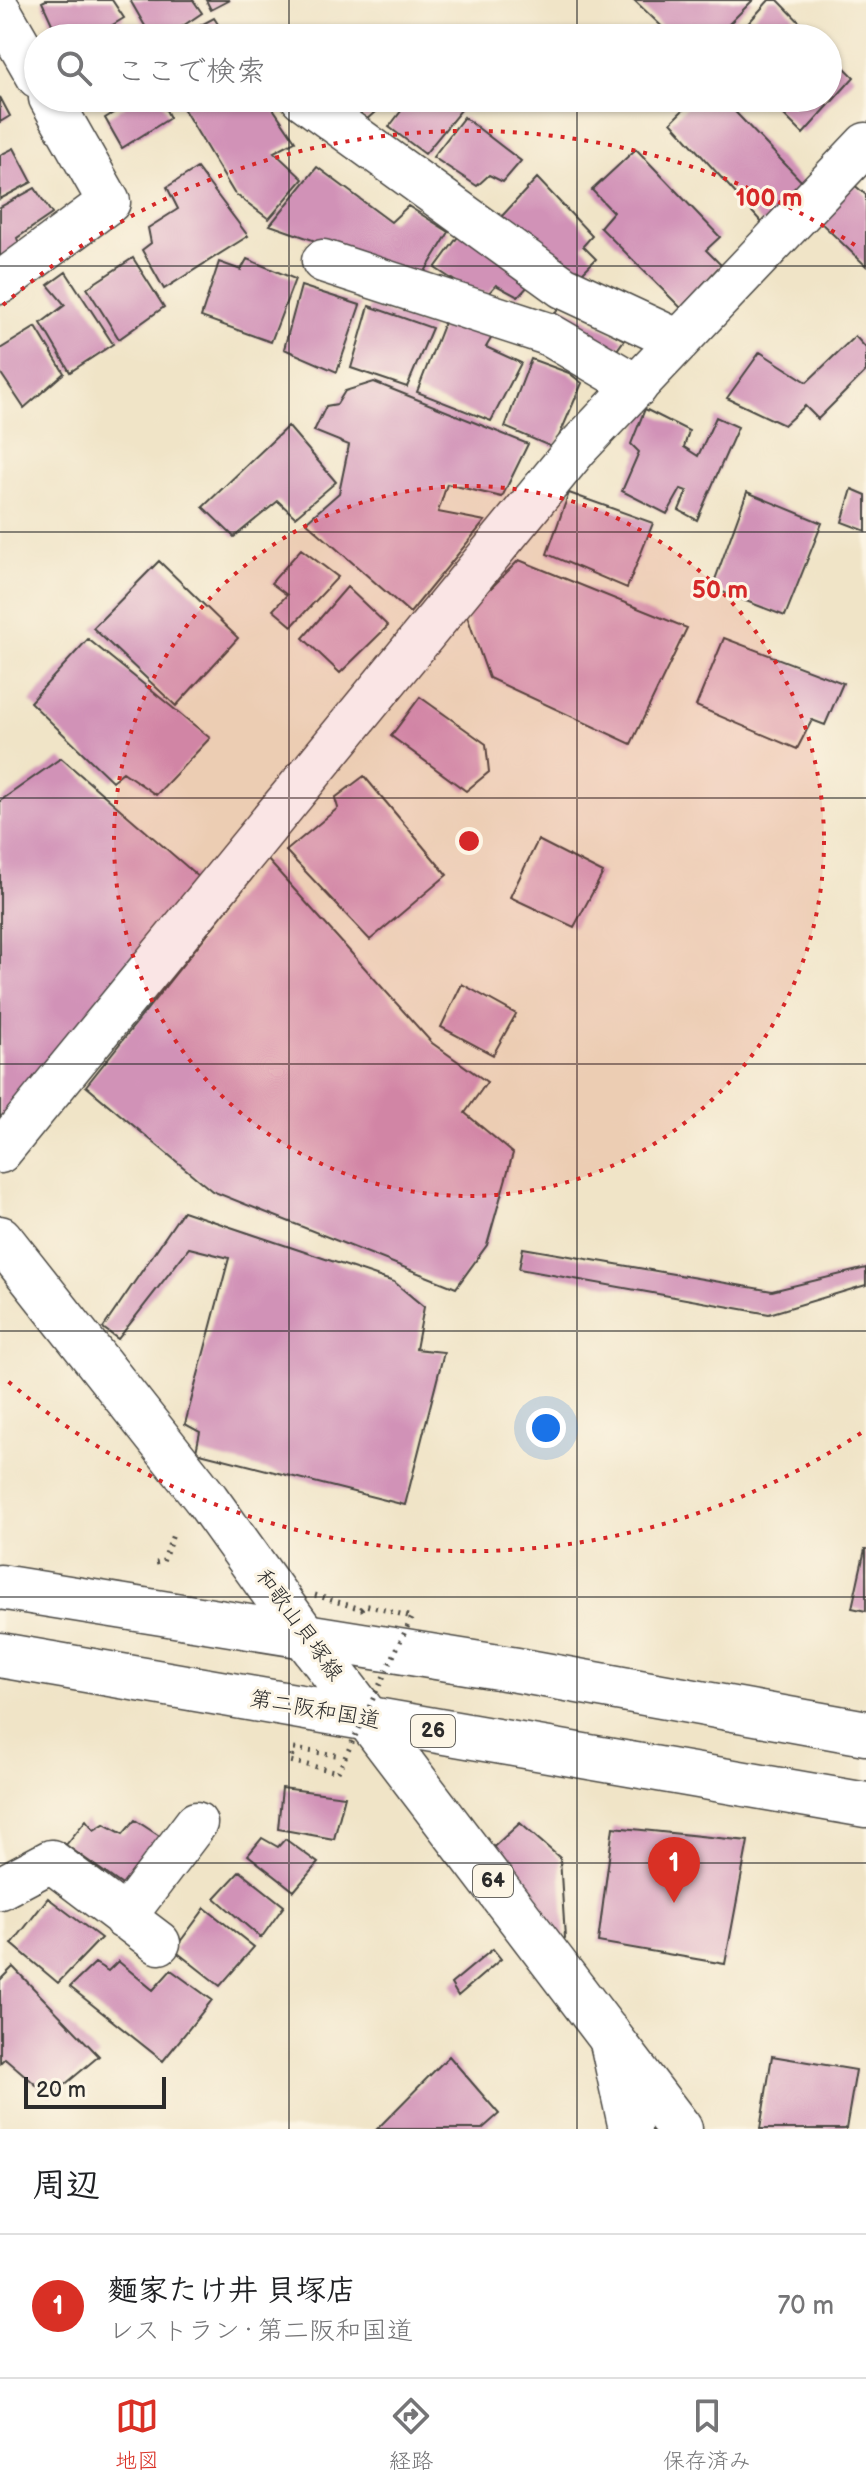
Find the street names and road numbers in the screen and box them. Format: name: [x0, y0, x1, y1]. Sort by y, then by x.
street label: 和歌山貝塚線: [249, 1564, 349, 1686]
street label: 第二阪和国道: [248, 1685, 382, 1735]
road number: 26: [411, 1715, 455, 1747]
road number: 64: [473, 1865, 513, 1897]

